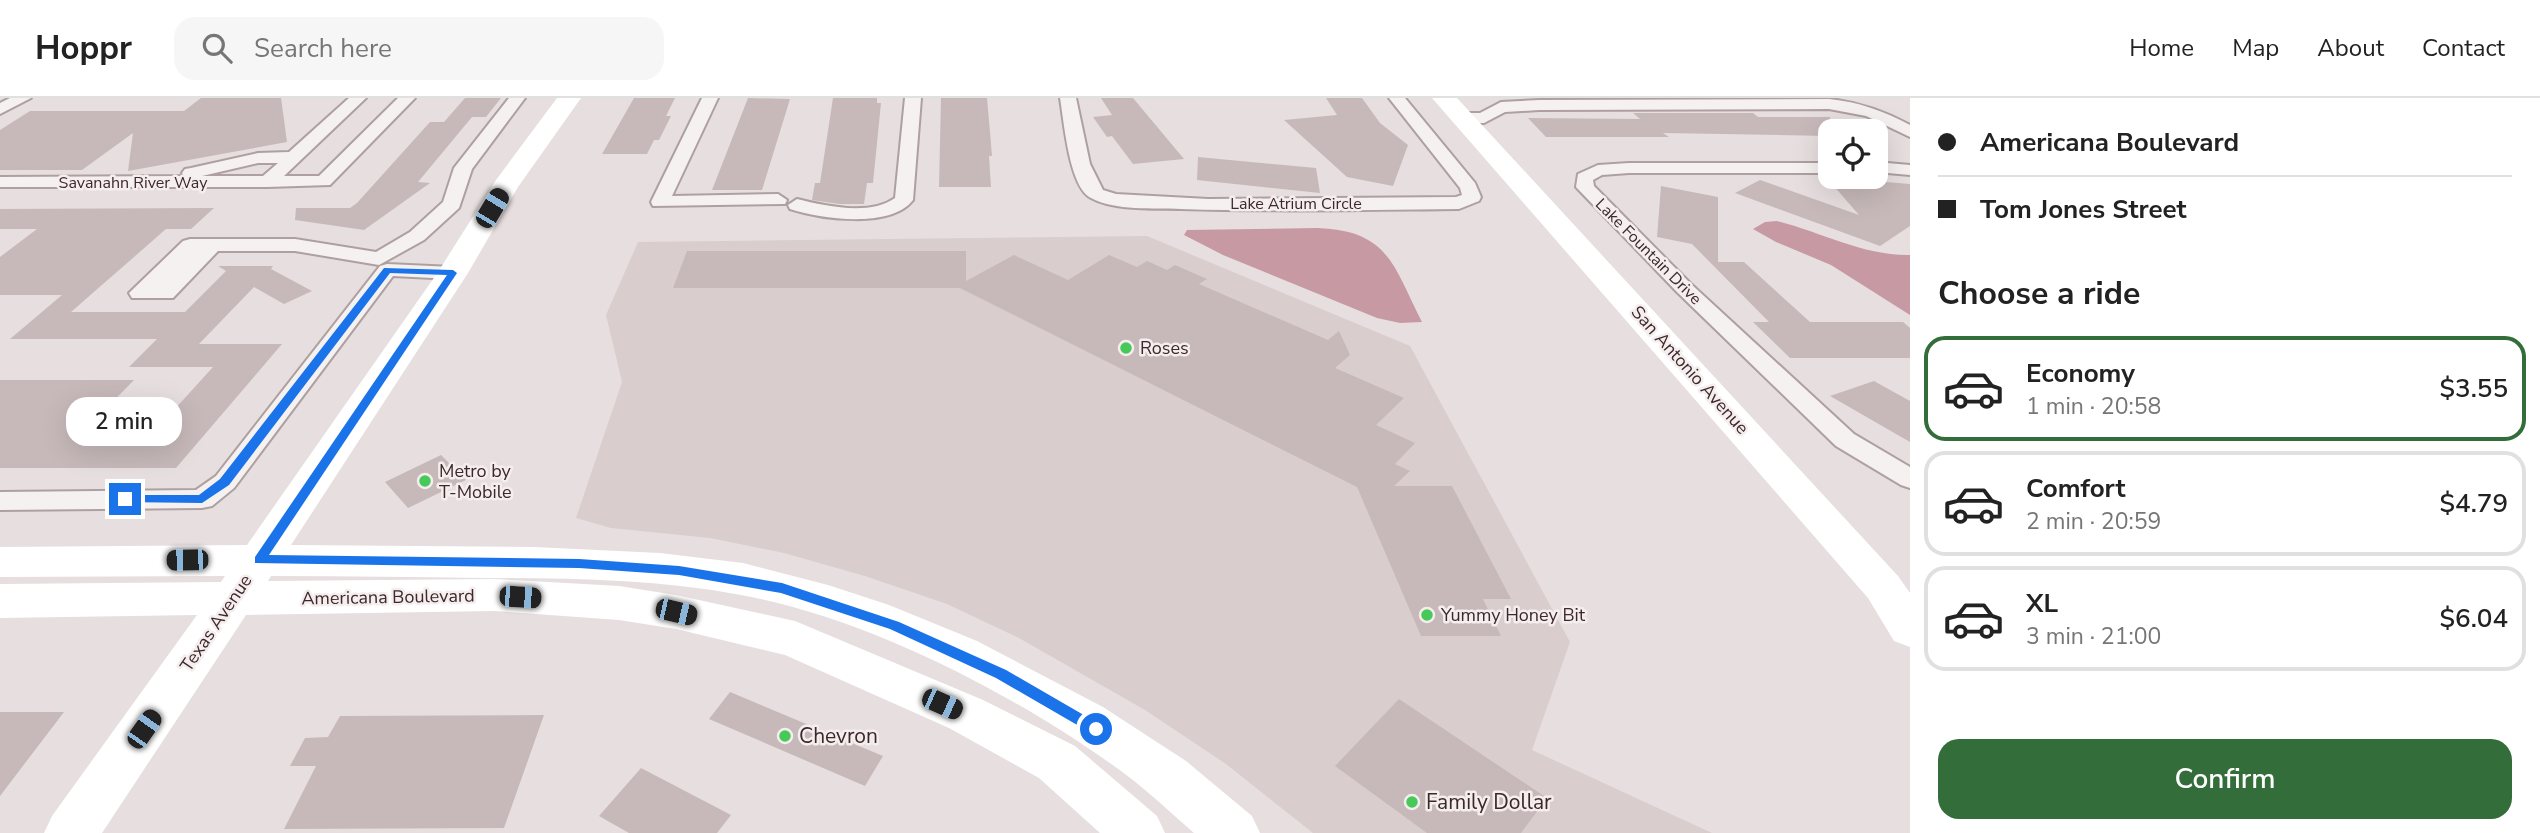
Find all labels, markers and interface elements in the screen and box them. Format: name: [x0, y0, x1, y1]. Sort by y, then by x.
search box: [174, 17, 664, 80]
text: Hoppr: [35, 26, 132, 71]
icon: search: [198, 29, 236, 67]
text: Search here: [254, 31, 392, 66]
text: Home: [2129, 32, 2194, 64]
text: Map: [2232, 32, 2279, 64]
text: About: [2317, 32, 2384, 64]
text: Contact: [2422, 32, 2505, 64]
map controls: [1818, 119, 1888, 189]
button: locate: [1818, 119, 1888, 189]
text: Americana Boulevard: [1980, 125, 2239, 160]
street label: Savanahn River Way: [59, 172, 208, 194]
car: [473, 185, 512, 231]
text: Tom Jones Street: [1980, 192, 2187, 227]
street label: Lake Atrium Circle: [1230, 193, 1362, 215]
street label: Lake Fountain Drive: [1590, 194, 1706, 310]
text: Choose a ride: [1938, 272, 2140, 315]
street label: San Antonio Avenue: [1626, 301, 1754, 439]
place label: Roses: [1140, 336, 1189, 360]
marker: Roses: [1118, 340, 1134, 356]
text: Economy: [2026, 356, 2135, 391]
icon: car: [1942, 357, 2005, 420]
text: $3.55: [2439, 371, 2508, 406]
text: 1 min · 20:58: [2026, 391, 2161, 422]
callout: 2 min: [67, 398, 183, 446]
text: 2 min: [95, 406, 153, 437]
place label: Metro by T-Mobile: [439, 459, 512, 504]
text: Comfort: [2026, 471, 2126, 506]
icon: car: [1942, 472, 2005, 535]
marker: Metro by T-Mobile: [417, 473, 433, 489]
route end: [109, 483, 141, 515]
text: $4.79: [2439, 486, 2508, 521]
text: 2 min · 20:59: [2026, 506, 2161, 537]
car: [166, 549, 209, 571]
street label: Texas Avenue: [175, 570, 257, 676]
street label: Americana Boulevard: [301, 583, 475, 611]
car: [499, 585, 542, 609]
text: XL: [2026, 586, 2058, 621]
icon: car: [1942, 587, 2005, 650]
car: [654, 597, 699, 627]
text: $6.04: [2439, 601, 2508, 636]
place label: Yummy Honey Bit: [1440, 603, 1586, 627]
marker: Yummy Honey Bit: [1419, 607, 1435, 623]
text: 3 min · 21:00: [2026, 621, 2161, 652]
car: [919, 686, 966, 722]
car: [124, 706, 165, 752]
route start: [1080, 713, 1112, 745]
place label: Chevron: [799, 722, 878, 750]
marker: Chevron: [777, 728, 793, 744]
button: Confirm: [1938, 739, 2512, 819]
place label: Family Dollar: [1426, 788, 1552, 816]
marker: Family Dollar: [1404, 794, 1420, 810]

